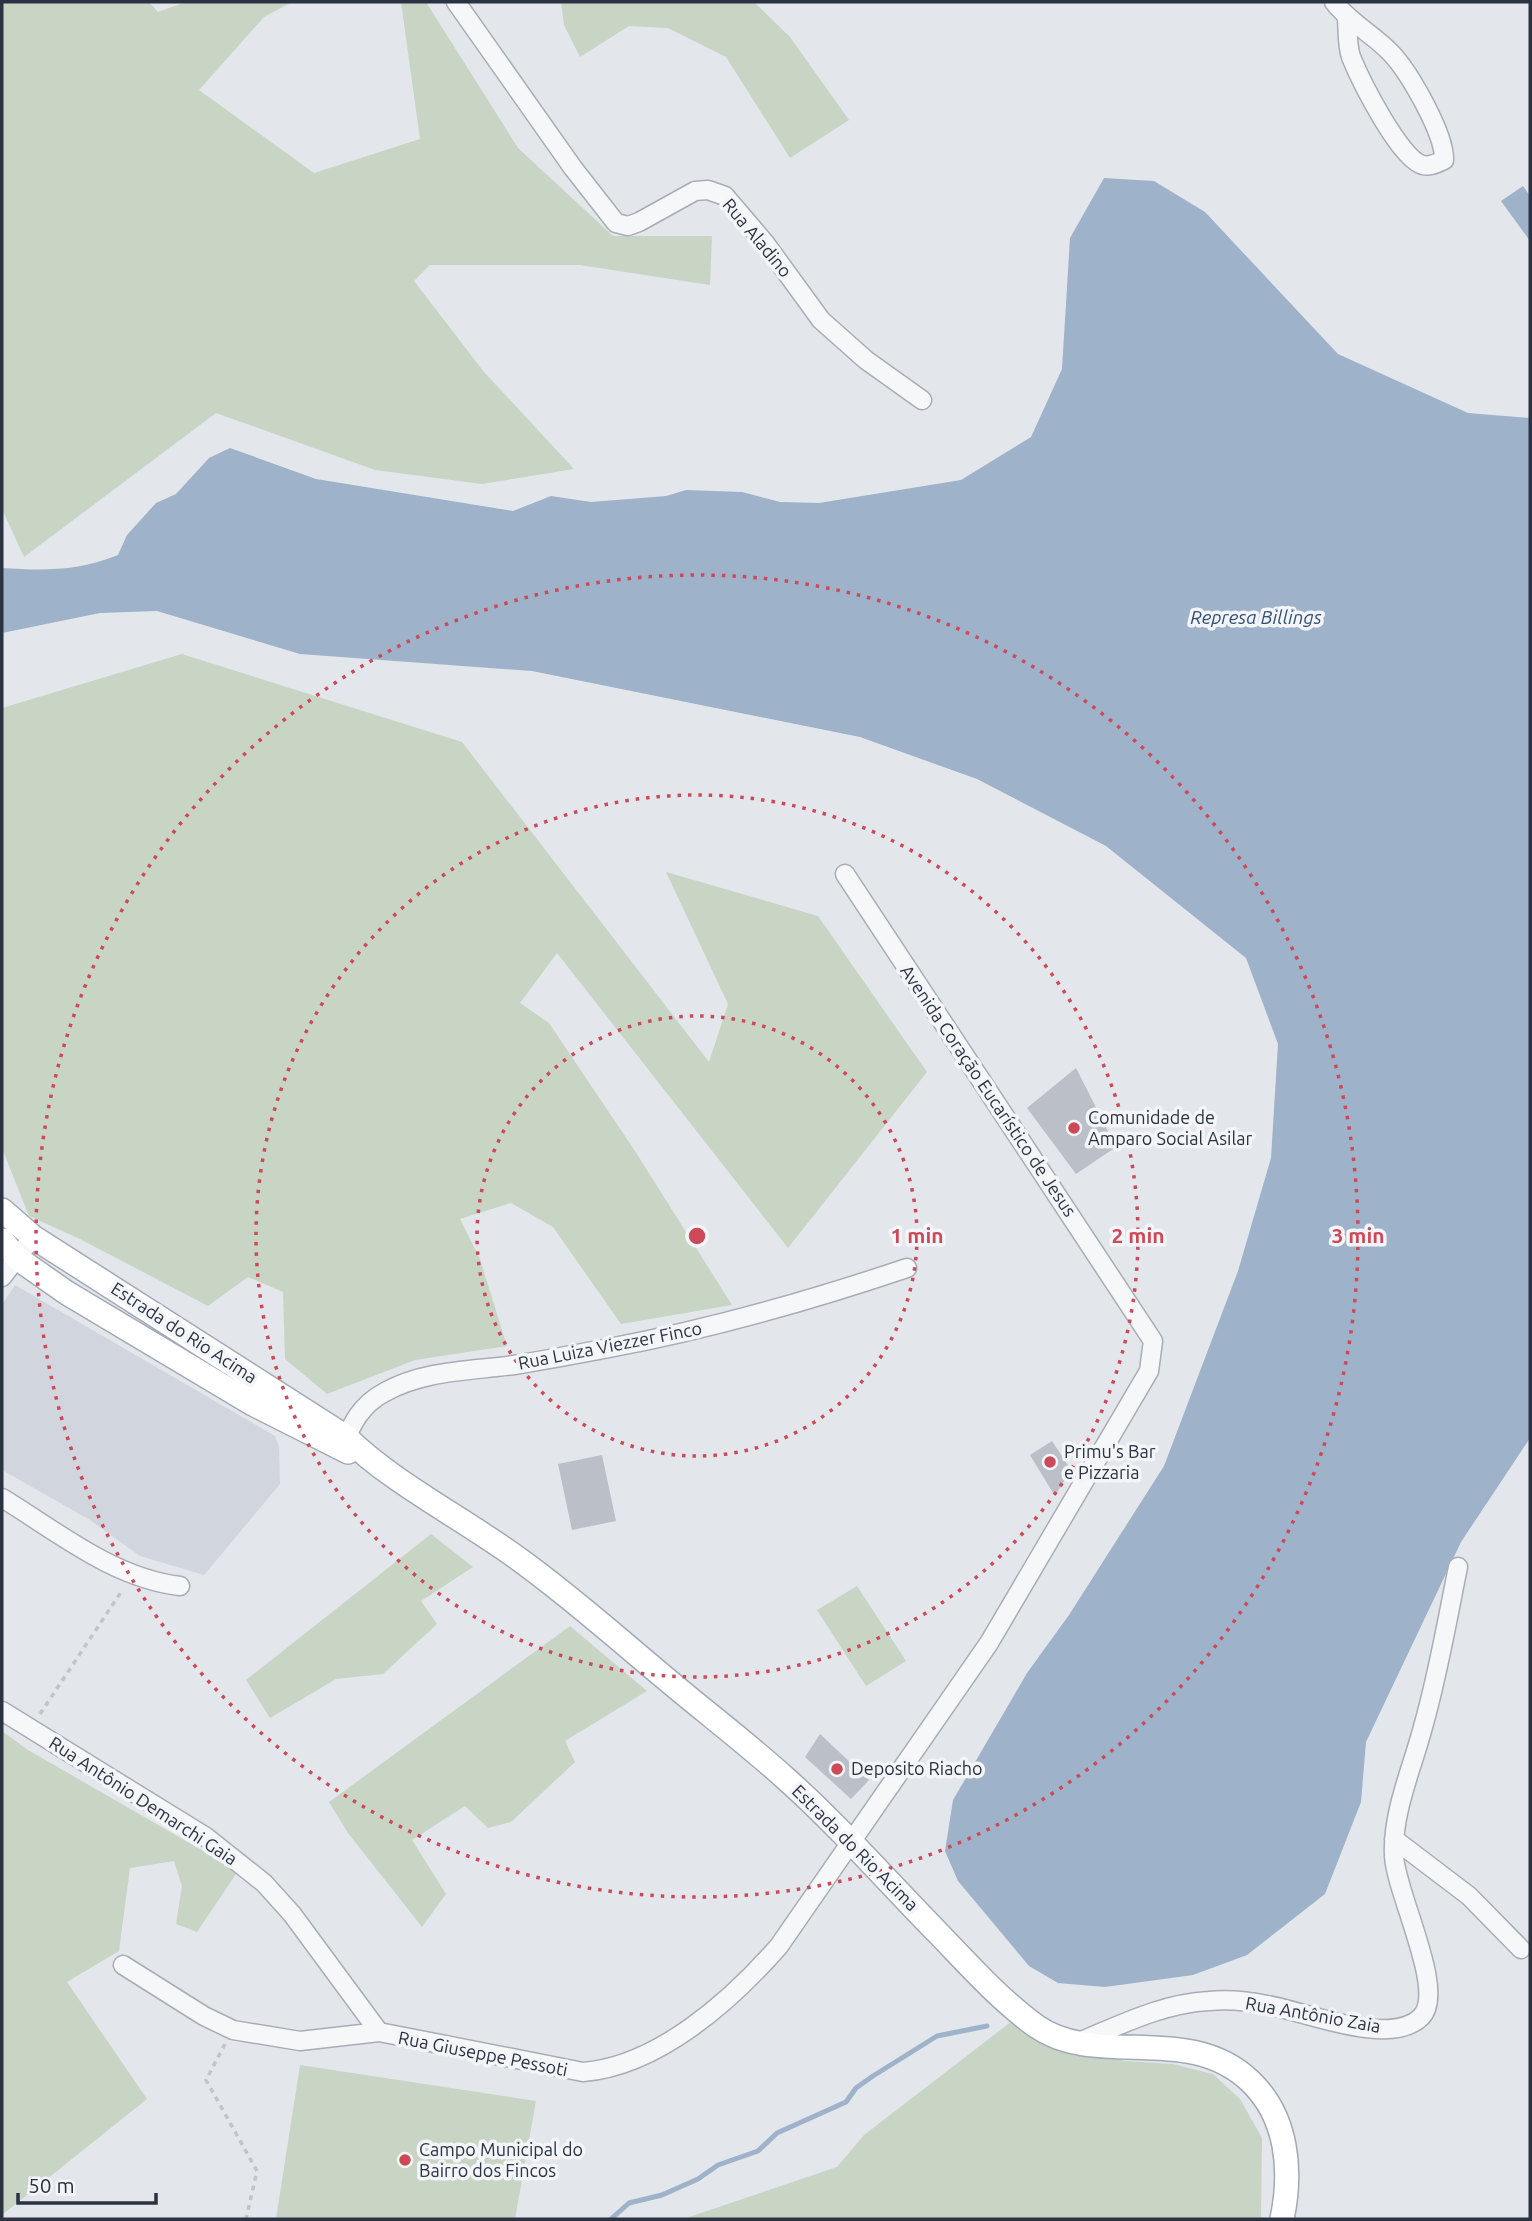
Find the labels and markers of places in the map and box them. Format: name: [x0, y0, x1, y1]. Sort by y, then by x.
place label: Comunidade de Amparo Social Asilar: [1088, 1107, 1252, 1148]
marker: Comunidade de Amparo Social Asilar: [1066, 1120, 1082, 1136]
centre of rings: [685, 1224, 709, 1248]
place label: Primu's Bar e Pizzaria: [1064, 1441, 1156, 1482]
marker: Primu's Bar e Pizzaria: [1042, 1454, 1058, 1470]
place label: Deposito Riacho: [851, 1758, 983, 1778]
marker: Deposito Riacho: [829, 1761, 845, 1777]
place label: Campo Municipal do Bairro dos Fincos: [419, 2139, 583, 2180]
marker: Campo Municipal do Bairro dos Fincos: [397, 2152, 413, 2168]

